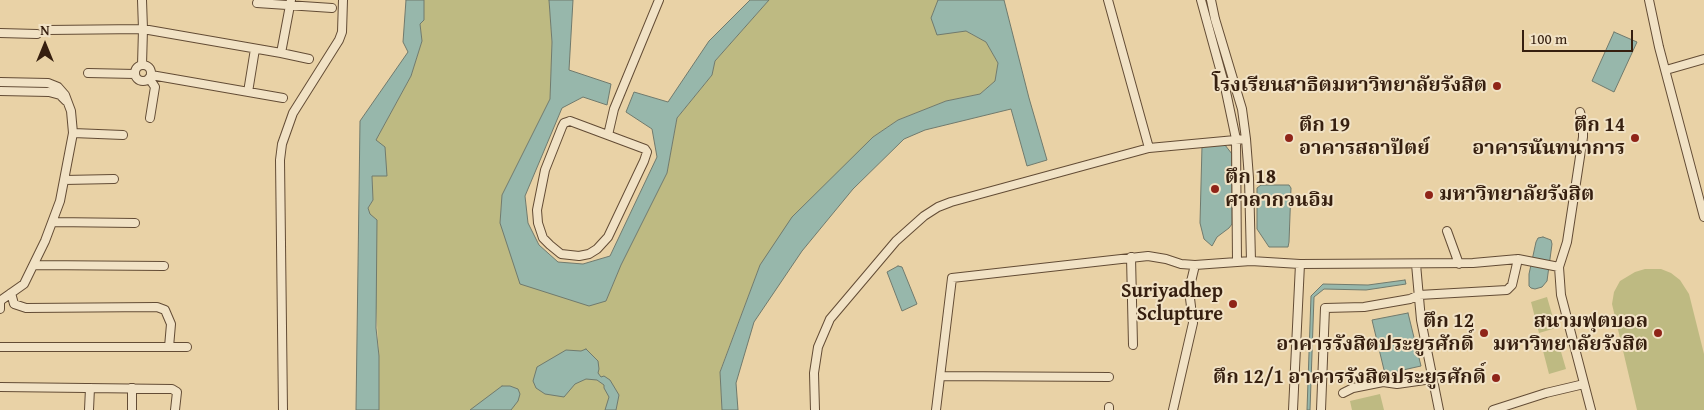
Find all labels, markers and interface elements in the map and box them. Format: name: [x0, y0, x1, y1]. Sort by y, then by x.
north arrow: [20, 20, 70, 70]
text: N: [40, 20, 50, 40]
scale bar: [1524, 20, 1635, 52]
text: 100 m: [1530, 28, 1567, 49]
place label: โรงเรียนสาธิตมหาวิทยาลัยรังสิต: [1212, 74, 1487, 98]
marker: โรงเรียนสาธิตมหาวิทยาลัยรังสิต: [1491, 80, 1503, 92]
place label: ตึก 19 อาคารสถาปัตย์: [1299, 114, 1430, 161]
place label: ตึก 14 อาคารนันทนาการ: [1472, 114, 1625, 161]
marker: ตึก 19 อาคารสถาปัตย์: [1283, 132, 1295, 144]
marker: ตึก 14 อาคารนันทนาการ: [1629, 132, 1641, 144]
place label: ตึก 18 ศาลากวนอิม: [1225, 166, 1334, 213]
marker: ตึก 18 ศาลากวนอิม: [1209, 183, 1221, 195]
place label: มหาวิทยาลัยรังสิต: [1439, 183, 1594, 207]
marker: มหาวิทยาลัยรังสิต: [1423, 189, 1435, 201]
place label: Suriyadhep Sclupture: [1121, 280, 1223, 327]
marker: Suriyadhep Sclupture: [1227, 298, 1239, 310]
place label: ตึก 12 อาคารรังสิตประยูรศักดิ์: [1276, 310, 1474, 357]
place label: สนามฟุตบอล มหาวิทยาลัยรังสิต: [1493, 310, 1648, 357]
marker: ตึก 12 อาคารรังสิตประยูรศักดิ์: [1478, 327, 1490, 339]
marker: สนามฟุตบอล มหาวิทยาลัยรังสิต: [1652, 327, 1664, 339]
place label: ตึก 12/1 อาคารรังสิตประยูรศักดิ์: [1213, 366, 1486, 390]
marker: ตึก 12/1 อาคารรังสิตประยูรศักดิ์: [1490, 372, 1502, 384]

